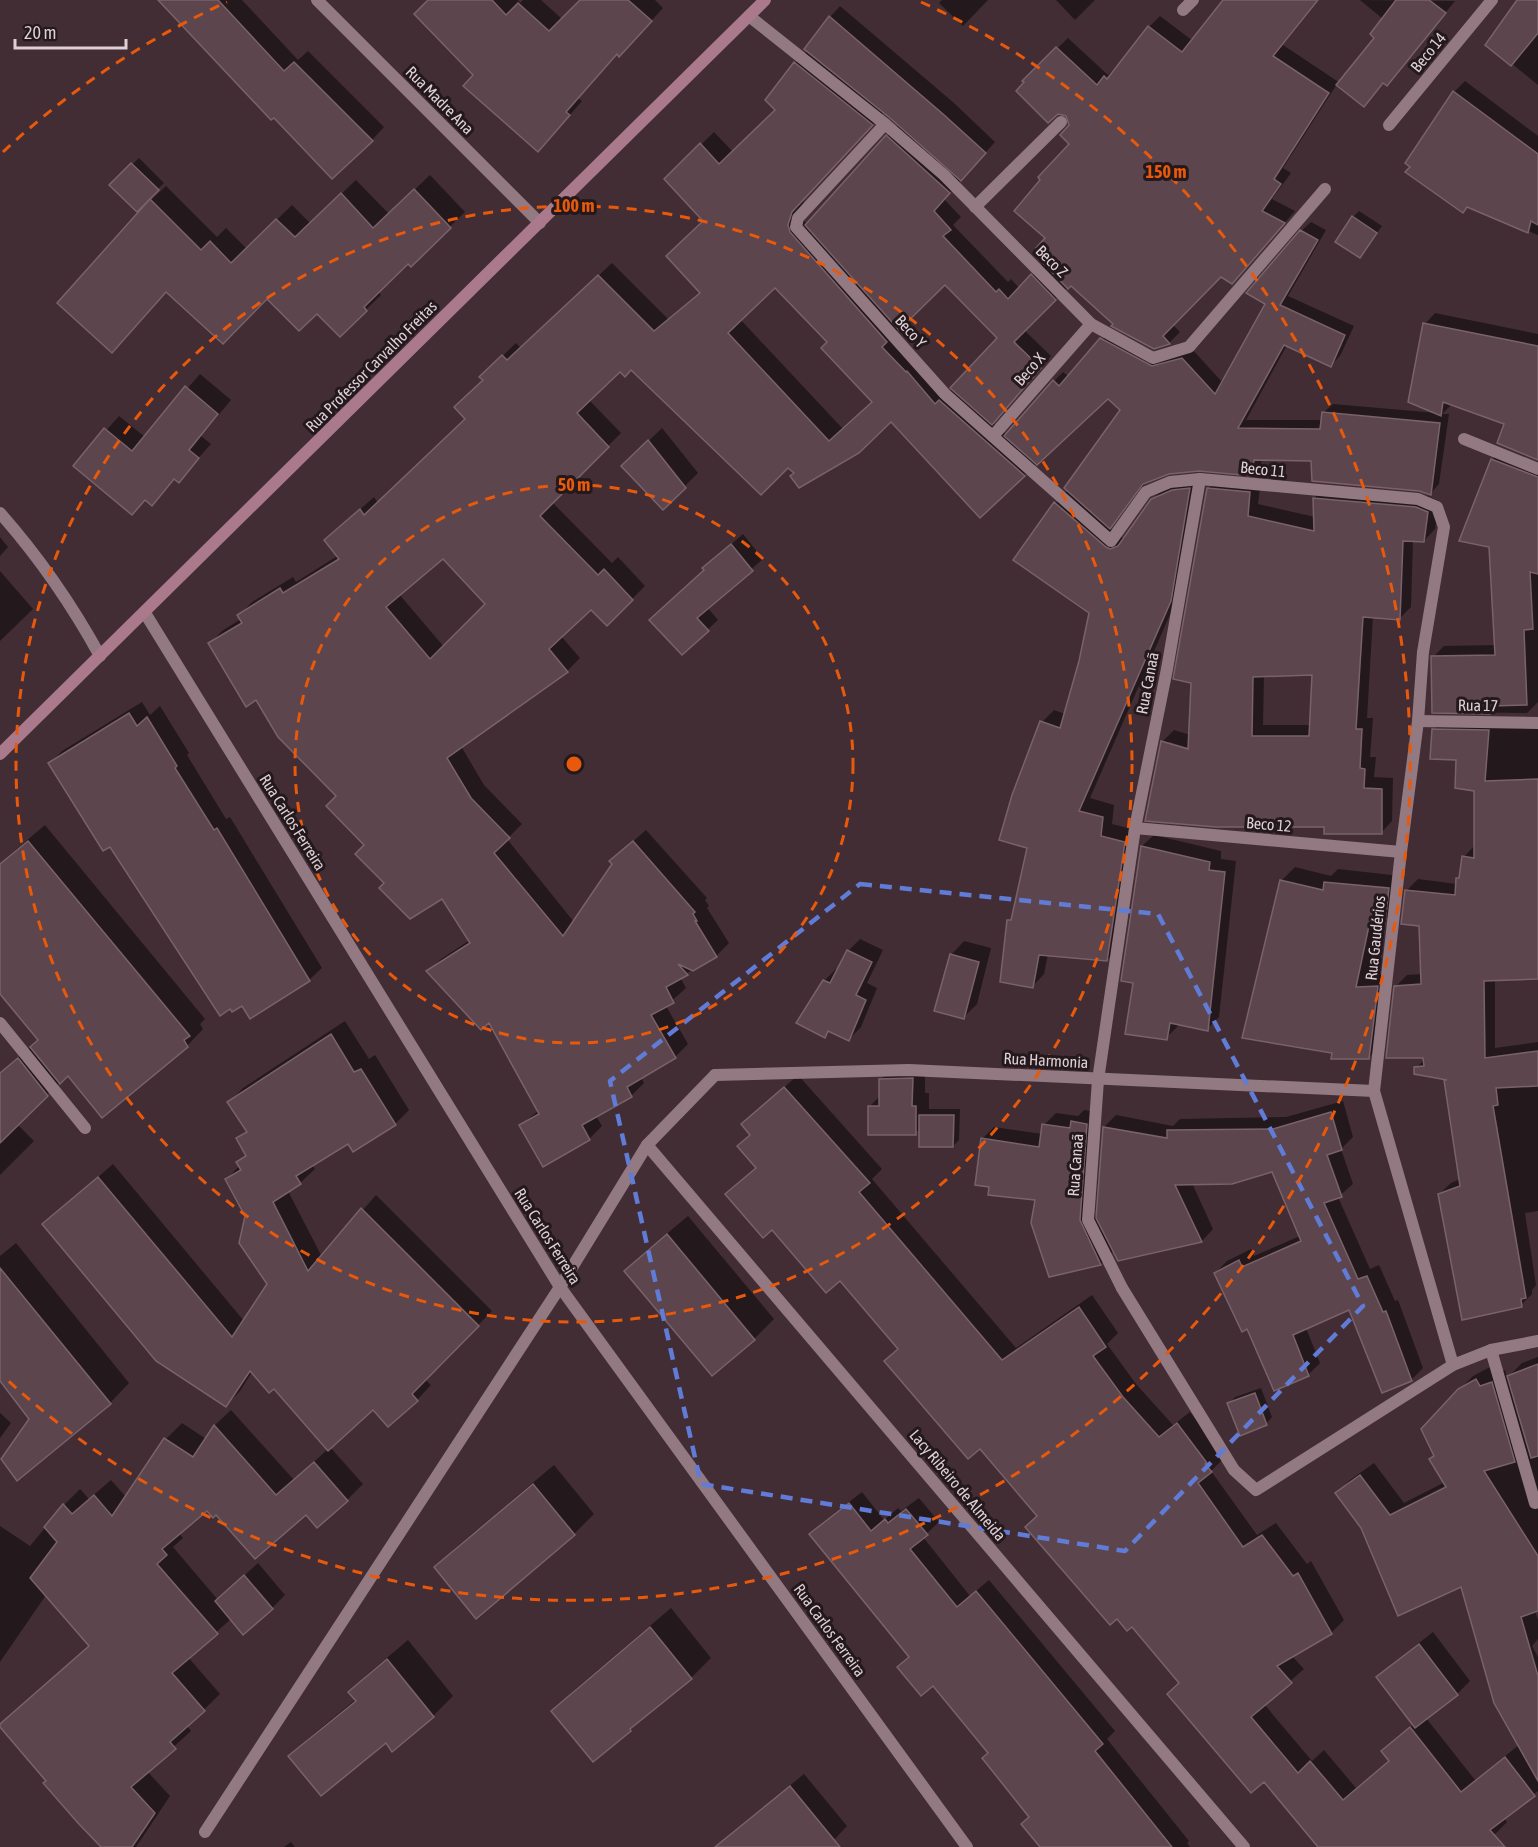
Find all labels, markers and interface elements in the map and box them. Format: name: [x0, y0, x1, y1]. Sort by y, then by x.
scale bar: [15, 12, 126, 50]
text: 20 m: [24, 22, 56, 43]
street label: Beco 14: [1407, 29, 1449, 75]
street label: Rua Madre Ana: [402, 62, 478, 138]
text: 150 m: [1146, 161, 1186, 182]
text: 100 m: [554, 195, 594, 216]
street label: Beco Z: [1032, 241, 1072, 281]
street label: Rua Professor Carvalho Freitas: [302, 297, 440, 435]
street label: Beco Y: [892, 311, 931, 352]
street label: Beco X: [1010, 348, 1049, 389]
street label: Beco 11: [1239, 458, 1287, 480]
text: 50 m: [558, 474, 590, 495]
street label: Rua Canaã: [1132, 651, 1162, 715]
street label: Rua 17: [1458, 696, 1498, 714]
centre of rings: [564, 754, 584, 774]
street label: Rua Carlos Ferreira: [256, 771, 330, 873]
street label: Beco 12: [1246, 813, 1292, 835]
street label: Rua Gaudérios: [1362, 894, 1388, 981]
street label: Rua Harmonia: [1003, 1049, 1089, 1071]
street label: Rua Canaã: [1064, 1133, 1086, 1197]
street label: Rua Carlos Ferreira: [511, 1185, 585, 1287]
street label: Lacy Ribeiro de Almeida: [905, 1426, 1010, 1545]
street label: Rua Carlos Ferreira: [790, 1580, 870, 1680]

